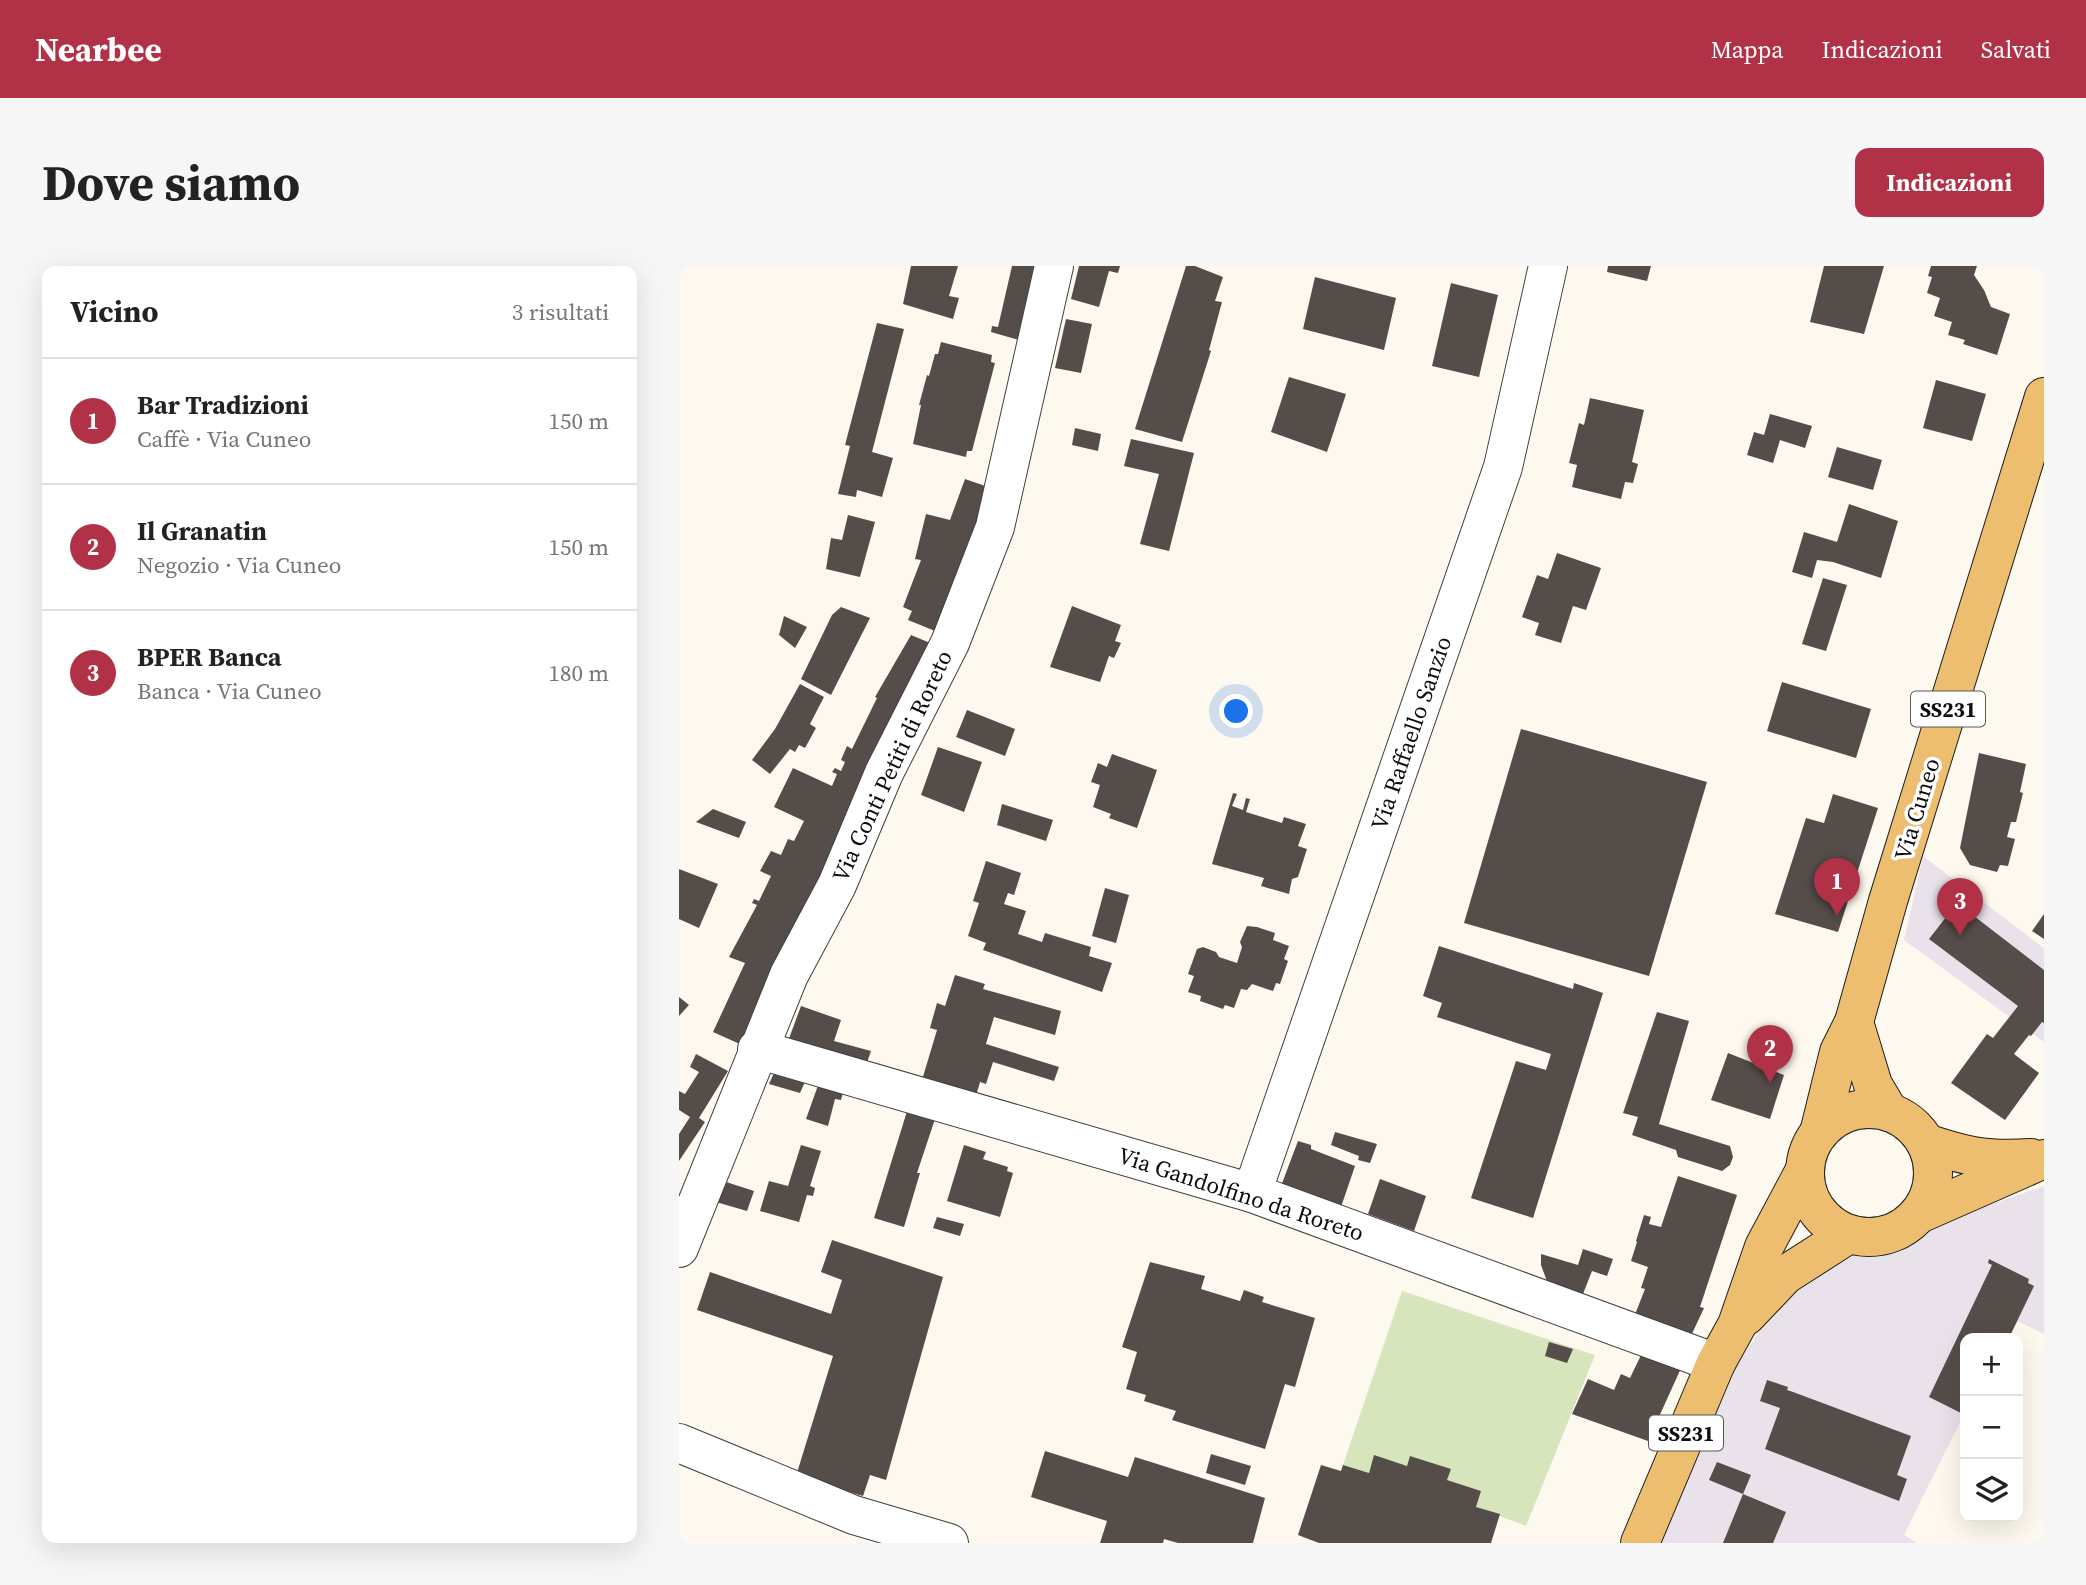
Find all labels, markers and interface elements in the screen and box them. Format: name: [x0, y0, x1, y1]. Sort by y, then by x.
text: Nearbee: [35, 27, 162, 72]
text: Mappa: [1711, 33, 1784, 66]
text: Indicazioni: [1822, 33, 1943, 66]
text: Salvati: [1981, 33, 2051, 66]
button: Indicazioni: [1855, 148, 2044, 217]
text: Dove siamo: [42, 149, 300, 216]
text: Vicino: [70, 291, 159, 332]
text: 3 risultati: [512, 296, 609, 328]
text: Bar Tradizioni: [137, 387, 309, 423]
text: 1: [87, 405, 99, 437]
text: 150 m: [548, 405, 609, 437]
text: Caffè · Via Cuneo: [137, 423, 311, 455]
text: Il Granatin: [137, 513, 267, 549]
text: 2: [87, 531, 99, 563]
text: 150 m: [548, 531, 609, 563]
text: Negozio · Via Cuneo: [137, 549, 341, 581]
street label: Via Raffaello Sanzio: [1363, 632, 1459, 834]
text: BPER Banca: [137, 639, 282, 675]
street label: Via Conti Petiti di Roreto: [824, 645, 960, 887]
text: 3: [87, 657, 99, 689]
text: 180 m: [548, 657, 609, 689]
text: Banca · Via Cuneo: [137, 675, 322, 707]
road number: SS231: [1911, 692, 1985, 726]
your location: [1219, 694, 1253, 728]
street label: Via Cuneo: [1886, 754, 1948, 864]
pin: 1: [1814, 858, 1860, 916]
pin: 3: [1937, 878, 1983, 936]
pin: 2: [1747, 1025, 1793, 1083]
street label: Via Gandolfino da Roreto: [1114, 1139, 1368, 1249]
map controls: [1960, 1333, 2023, 1522]
button: +: [1960, 1333, 2023, 1396]
button: −: [1960, 1396, 2023, 1459]
road number: SS231: [1649, 1416, 1723, 1450]
button: layers: [1960, 1459, 2023, 1522]

